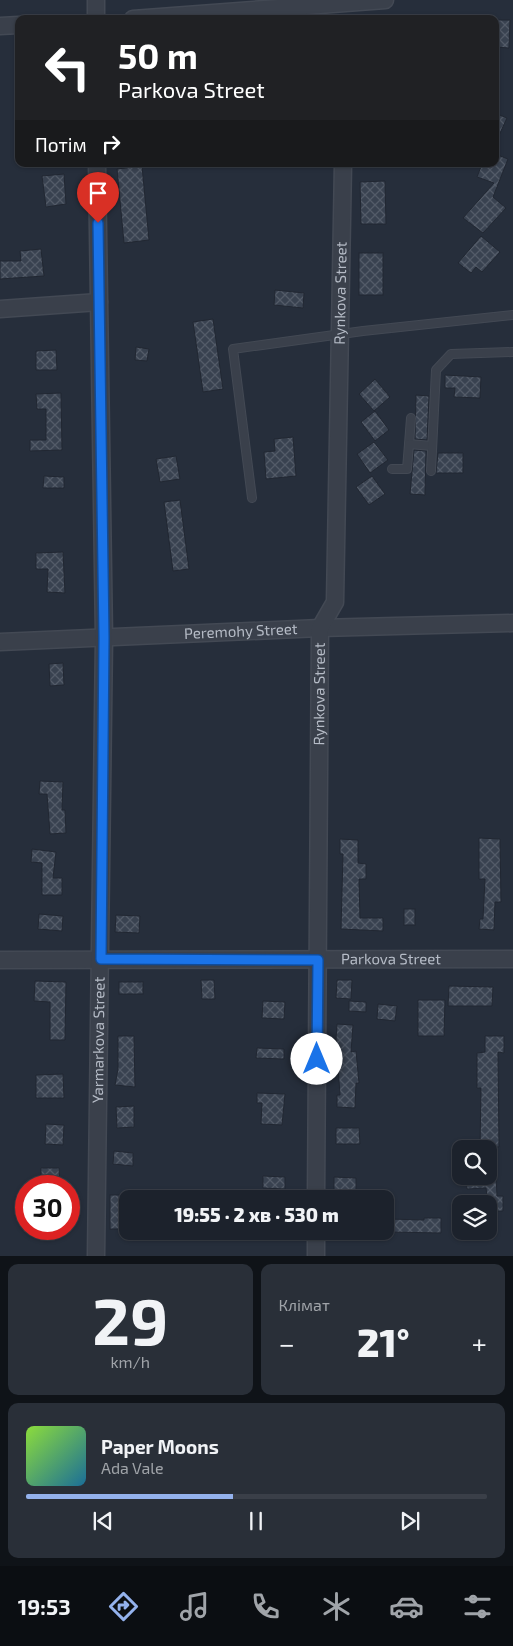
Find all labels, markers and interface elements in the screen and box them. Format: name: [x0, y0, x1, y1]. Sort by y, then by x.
text: 50 m: [118, 34, 198, 76]
icon: left: [35, 35, 100, 100]
text: Parkova Street: [118, 76, 265, 102]
icon: right: [97, 130, 125, 158]
text: Потім: [35, 133, 87, 156]
pin: [77, 172, 119, 223]
icon: arrive: [84, 179, 112, 207]
street label: Rynkova Street: [330, 241, 350, 345]
street label: Peremohy Street: [183, 619, 298, 642]
street label: Rynkova Street: [309, 642, 328, 746]
street label: Parkova Street: [341, 949, 441, 967]
street label: Yarmarkova Street: [88, 976, 108, 1103]
position arrow: [290, 1032, 342, 1084]
map controls: [452, 1140, 497, 1240]
button: search: [452, 1140, 497, 1185]
speed limit sign: 30: [15, 1175, 80, 1240]
button: layers: [452, 1195, 497, 1240]
text: 19:55 · 2 хв · 530 m: [174, 1203, 339, 1226]
text: 29: [92, 1280, 168, 1358]
text: Клімат: [279, 1295, 330, 1314]
text: 21°: [357, 1319, 409, 1365]
text: −: [279, 1326, 295, 1360]
text: +: [472, 1326, 487, 1360]
text: km/h: [110, 1352, 150, 1371]
text: Paper Moons: [101, 1435, 219, 1458]
text: Ada Vale: [101, 1458, 164, 1477]
icon: previous: [89, 1507, 117, 1535]
icon: pause: [242, 1507, 270, 1535]
icon: next: [396, 1507, 424, 1535]
icon: directions: [106, 1589, 141, 1624]
icon: music: [177, 1589, 212, 1624]
icon: phone: [248, 1589, 283, 1624]
icon: climate: [319, 1589, 354, 1624]
icon: car: [389, 1589, 424, 1624]
icon: filters: [460, 1589, 495, 1624]
text: 19:53: [18, 1593, 71, 1619]

